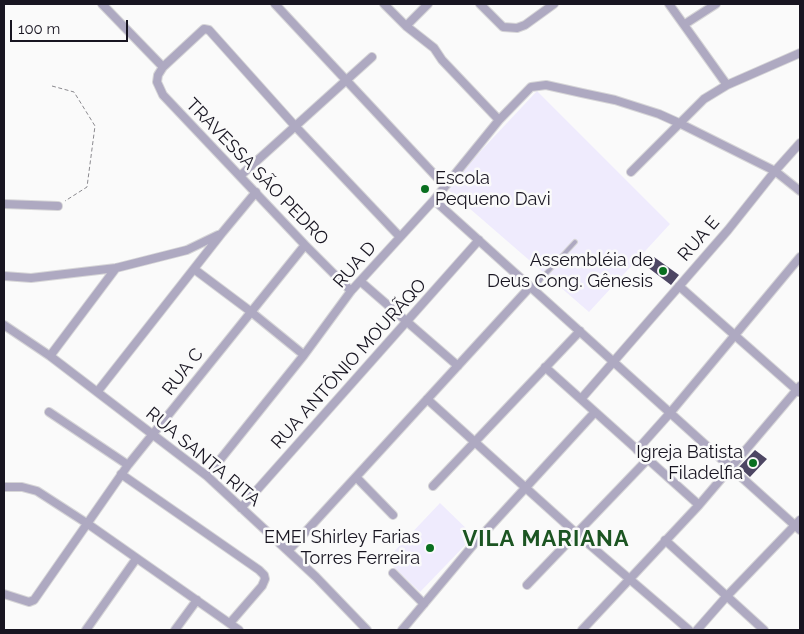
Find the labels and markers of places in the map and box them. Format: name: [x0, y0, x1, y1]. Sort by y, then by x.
place label: Escola Pequeno Davi: [435, 168, 551, 210]
marker: Escola Pequeno Davi: [419, 183, 431, 195]
place label: Assembléia de Deus Cong. Gênesis: [487, 250, 653, 292]
marker: Assembléia de Deus Cong. Gênesis: [657, 265, 669, 277]
place label: Igreja Batista Filadelfia: [636, 442, 743, 484]
marker: Igreja Batista Filadelfia: [747, 457, 759, 469]
place label: EMEI Shirley Farias Torres Ferreira: [264, 527, 420, 570]
marker: EMEI Shirley Farias Torres Ferreira: [424, 542, 436, 554]

